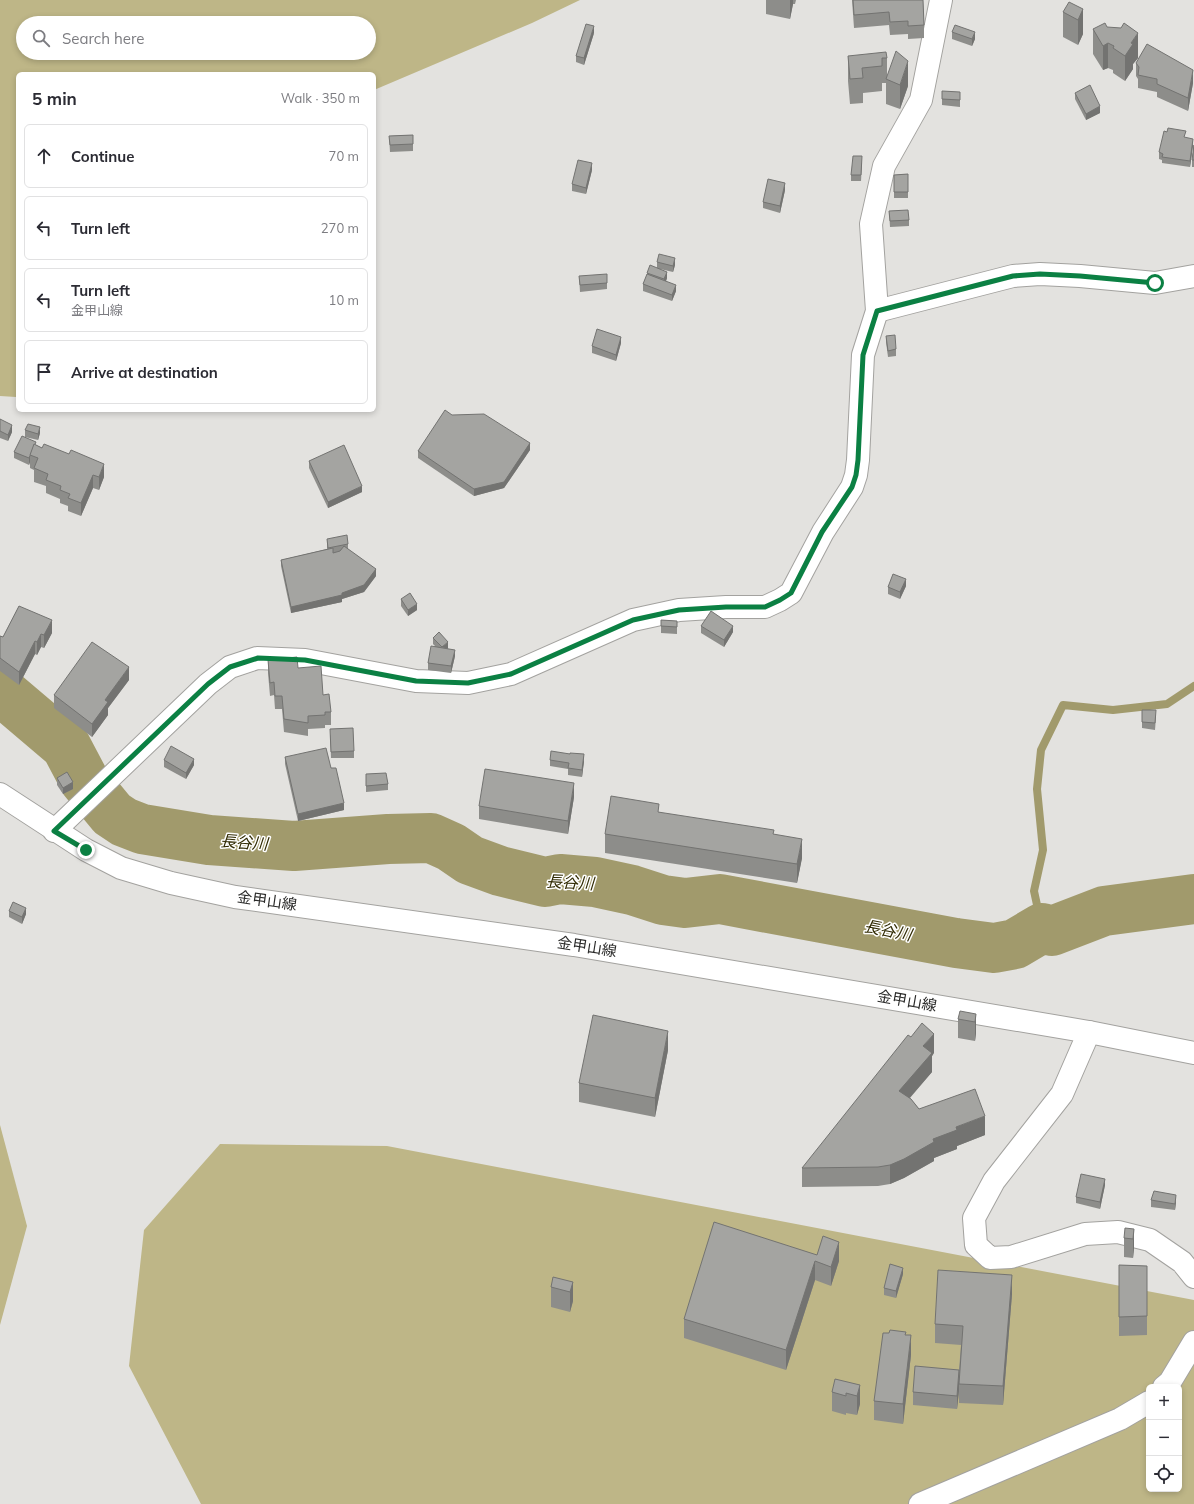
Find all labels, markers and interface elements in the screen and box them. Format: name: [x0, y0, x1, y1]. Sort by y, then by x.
search box: [16, 16, 376, 60]
icon: search: [30, 27, 52, 49]
text: Search here: [62, 29, 144, 48]
text: 5 min: [32, 88, 77, 109]
text: Walk · 350 m: [281, 90, 360, 106]
icon: ahead: [33, 145, 55, 167]
text: Continue: [71, 147, 134, 166]
text: 70 m: [329, 148, 359, 164]
icon: left: [33, 217, 55, 239]
text: Turn left: [71, 219, 130, 238]
text: 270 m: [321, 220, 359, 236]
route start: [1146, 274, 1164, 292]
text: Turn left: [71, 281, 130, 300]
icon: left: [33, 289, 55, 311]
text: 10 m: [329, 292, 359, 308]
text: 金甲山線: [71, 302, 123, 318]
icon: arrive: [33, 361, 55, 383]
text: Arrive at destination: [71, 363, 218, 382]
water label: 長谷川: [219, 830, 271, 854]
route end: [77, 841, 95, 859]
water label: 長谷川: [546, 871, 596, 893]
street label: 金甲山線: [236, 887, 298, 914]
water label: 長谷川: [863, 916, 915, 945]
street label: 金甲山線: [556, 932, 618, 961]
street label: 金甲山線: [876, 986, 938, 1015]
map controls: [1146, 1384, 1182, 1492]
button: +: [1146, 1384, 1182, 1420]
button: −: [1146, 1420, 1182, 1456]
button: locate: [1146, 1456, 1182, 1492]

